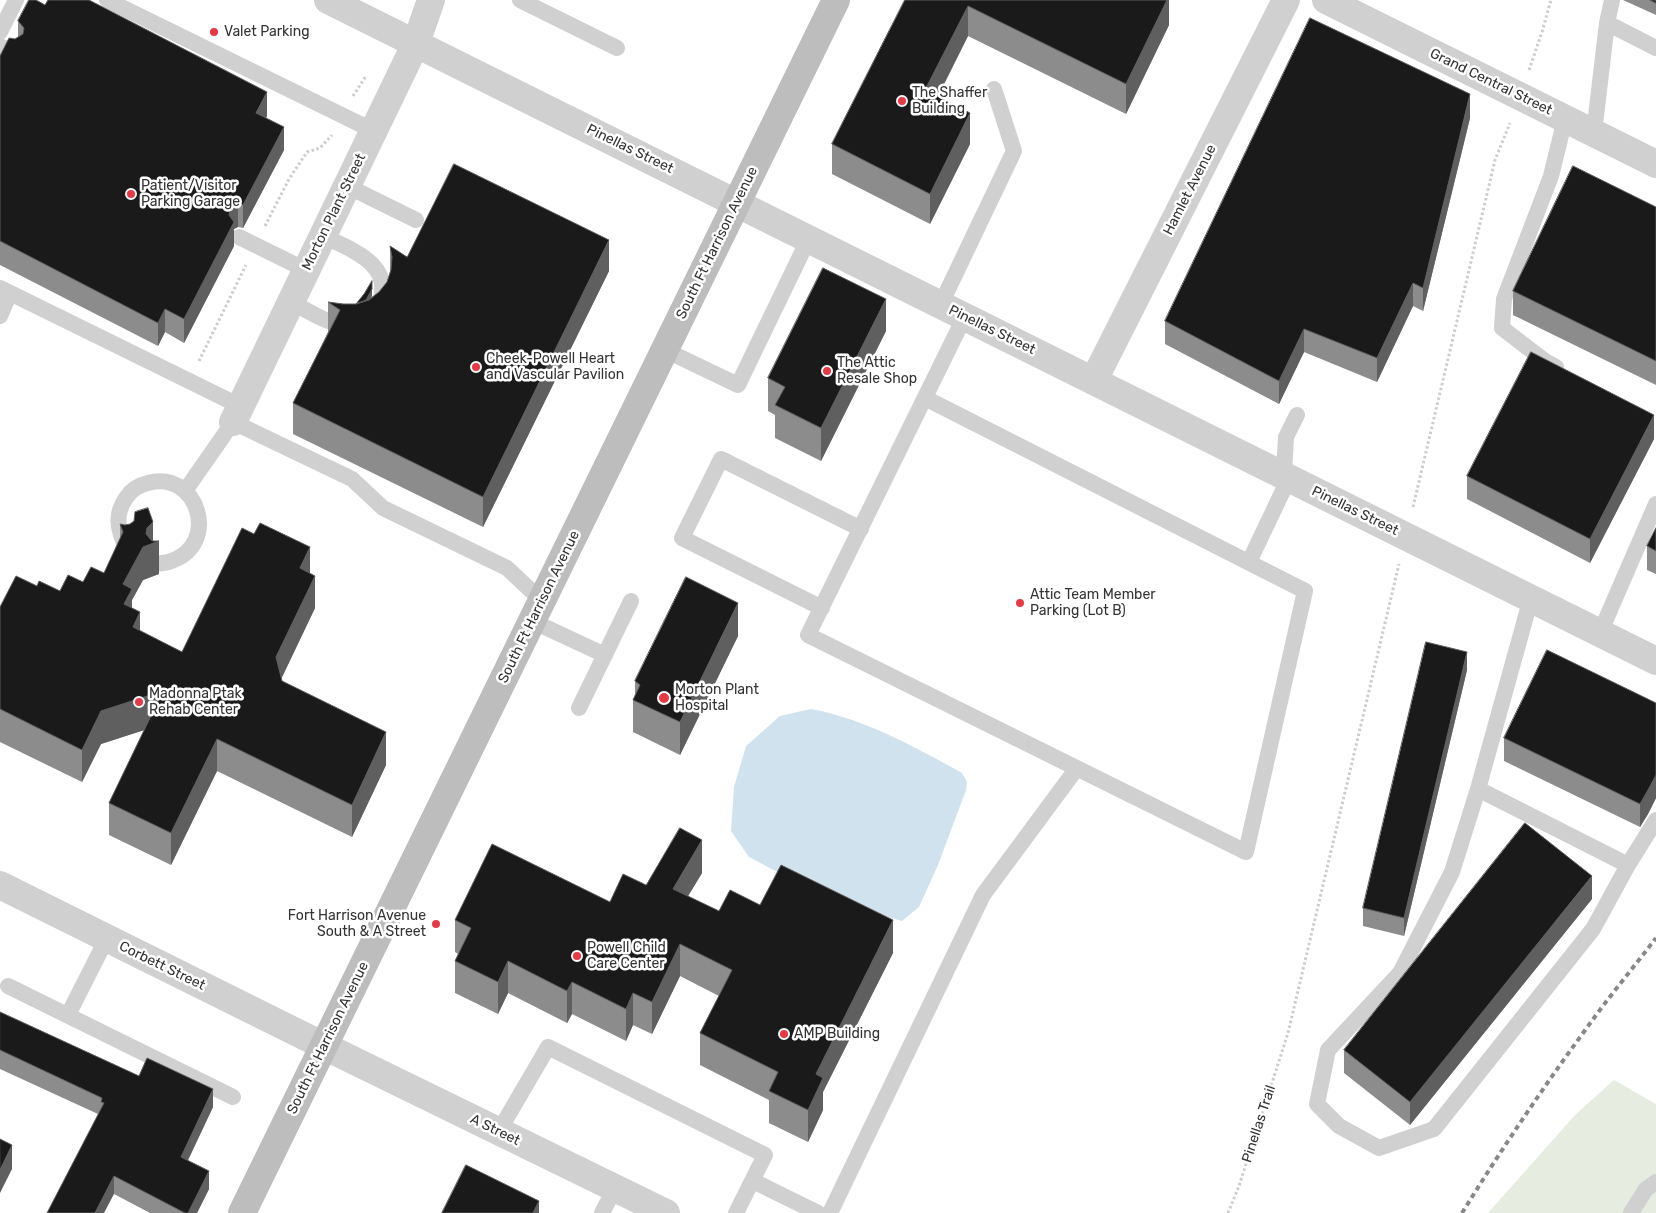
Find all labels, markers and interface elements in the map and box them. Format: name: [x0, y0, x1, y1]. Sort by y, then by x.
place label: Valet Parking: [224, 24, 310, 40]
marker: Valet Parking: [208, 26, 220, 38]
street label: Grand Central Street: [1427, 45, 1555, 119]
place label: The Shaffer Building: [912, 85, 987, 118]
marker: The Shaffer Building: [896, 95, 908, 107]
street label: Pinellas Street: [584, 121, 676, 177]
street label: Hamlet Avenue: [1160, 142, 1220, 238]
street label: Morton Plant Street: [298, 151, 370, 273]
street label: South Ft Harrison Avenue: [673, 164, 761, 322]
place label: Patient/Visitor Parking Garage: [141, 178, 240, 210]
marker: Patient/Visitor Parking Garage: [125, 188, 137, 200]
street label: Pinellas Street: [946, 302, 1038, 358]
place label: Cheek-Powell Heart and Vascular Pavilion: [486, 351, 624, 384]
place label: The Attic Resale Shop: [837, 355, 917, 388]
marker: Cheek-Powell Heart and Vascular Pavilion: [470, 361, 482, 373]
marker: The Attic Resale Shop: [821, 365, 833, 377]
street label: Pinellas Street: [1309, 483, 1401, 539]
street label: South Ft Harrison Avenue: [495, 528, 583, 686]
place label: Attic Team Member Parking (Lot B): [1030, 587, 1156, 620]
marker: Attic Team Member Parking (Lot B): [1014, 597, 1026, 609]
place label: Morton Plant Hospital: [675, 682, 759, 714]
place label: Madonna Ptak Rehab Center: [149, 686, 242, 719]
marker: Morton Plant Hospital: [657, 691, 671, 705]
marker: Madonna Ptak Rehab Center: [133, 696, 145, 708]
place label: Fort Harrison Avenue South & A Street: [288, 908, 426, 940]
marker: Fort Harrison Avenue South & A Street: [430, 918, 442, 930]
street label: Corbett Street: [116, 938, 208, 994]
place label: Powell Child Care Center: [587, 940, 666, 972]
marker: Powell Child Care Center: [571, 950, 583, 962]
street label: South Ft Harrison Avenue: [284, 959, 372, 1117]
place label: AMP Building: [794, 1026, 880, 1042]
marker: AMP Building: [778, 1028, 790, 1040]
street label: Pinellas Trail: [1239, 1083, 1279, 1165]
street label: A Street: [467, 1111, 523, 1149]

